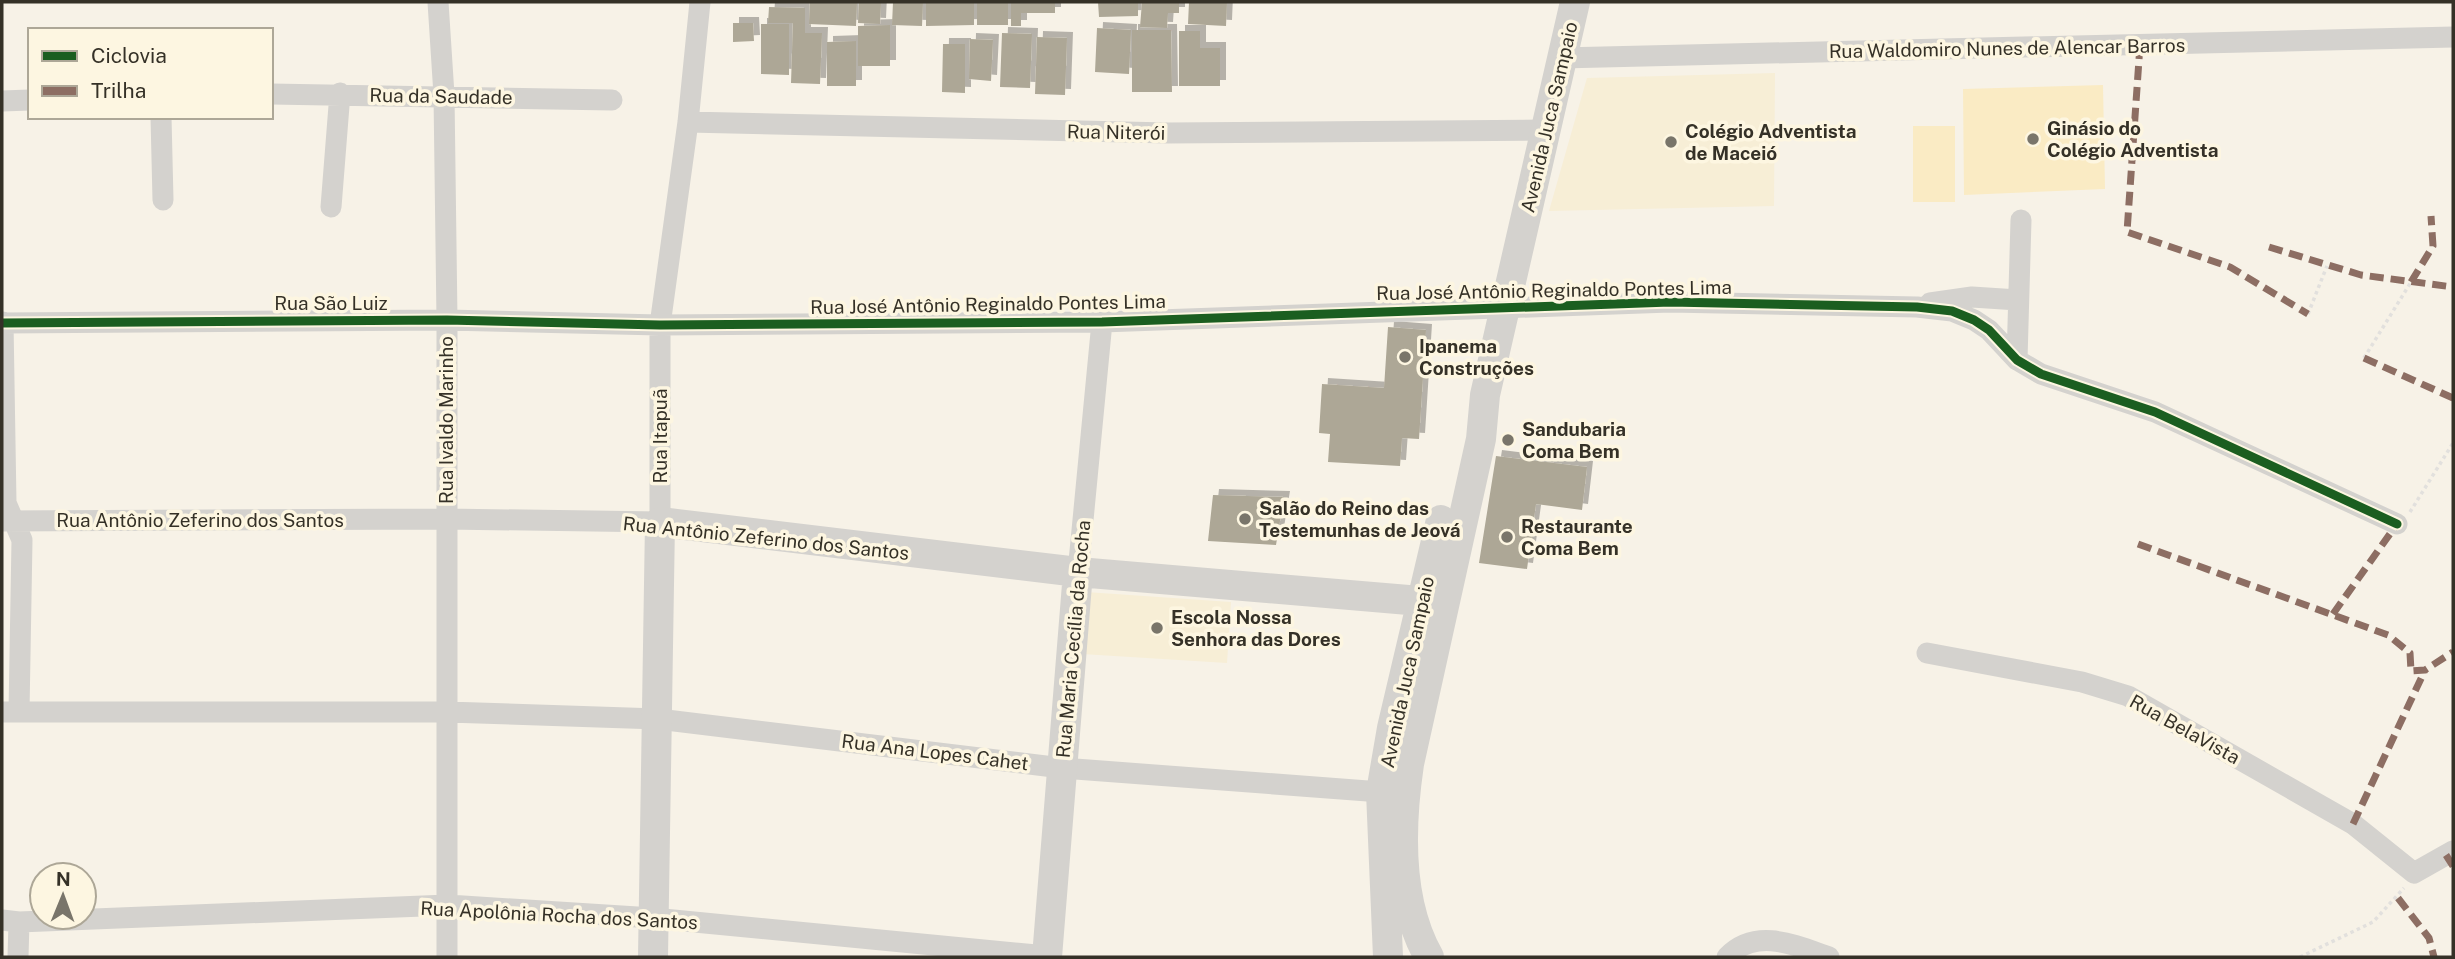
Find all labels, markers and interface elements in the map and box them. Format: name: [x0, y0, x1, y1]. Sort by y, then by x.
street label: Avenida Juca Sampaio: [1516, 19, 1582, 215]
legend: [28, 28, 273, 119]
street label: Rua Waldomiro Nunes de Alencar Barros: [1829, 34, 2185, 62]
text: Ciclovia: [91, 43, 167, 68]
text: Trilha: [91, 78, 146, 103]
street label: Rua da Saudade: [369, 84, 513, 108]
place label: Ginásio do Colégio Adventista: [2047, 117, 2218, 161]
street label: Rua Niterói: [1067, 120, 1165, 144]
place label: Colégio Adventista de Maceió: [1685, 120, 1856, 164]
marker: Ginásio do Colégio Adventista: [2025, 131, 2041, 147]
marker: Colégio Adventista de Maceió: [1663, 134, 1679, 150]
street label: Rua José Antônio Reginaldo Pontes Lima: [1376, 276, 1732, 304]
street label: Rua José Antônio Reginaldo Pontes Lima: [810, 290, 1166, 318]
street label: Rua São Luiz: [274, 292, 388, 314]
place label: Ipanema Construções: [1419, 335, 1534, 379]
street label: Rua Ivaldo Marinho: [435, 336, 457, 504]
marker: Ipanema Construções: [1397, 349, 1413, 365]
street label: Rua Itapuã: [649, 389, 671, 483]
place label: Sandubaria Coma Bem: [1522, 418, 1626, 462]
marker: Sandubaria Coma Bem: [1500, 432, 1516, 448]
place label: Salão do Reino das Testemunhas de Jeová: [1259, 497, 1461, 541]
street label: Rua Antônio Zeferino dos Santos: [56, 509, 344, 531]
marker: Salão do Reino das Testemunhas de Jeová: [1237, 511, 1253, 527]
street label: Rua Antônio Zeferino dos Santos: [622, 512, 910, 564]
place label: Restaurante Coma Bem: [1521, 515, 1633, 559]
street label: Rua Maria Cecília da Rocha: [1052, 519, 1094, 759]
marker: Restaurante Coma Bem: [1499, 529, 1515, 545]
street label: Avenida Juca Sampaio: [1376, 574, 1438, 770]
place label: Escola Nossa Senhora das Dores: [1171, 606, 1341, 650]
marker: Escola Nossa Senhora das Dores: [1149, 620, 1165, 636]
street label: Rua BelaVista: [2126, 690, 2244, 768]
street label: Rua Ana Lopes Cahet: [840, 730, 1030, 774]
north arrow: [28, 861, 98, 931]
text: N: [56, 868, 71, 890]
street label: Rua Apolônia Rocha dos Santos: [420, 897, 698, 933]

